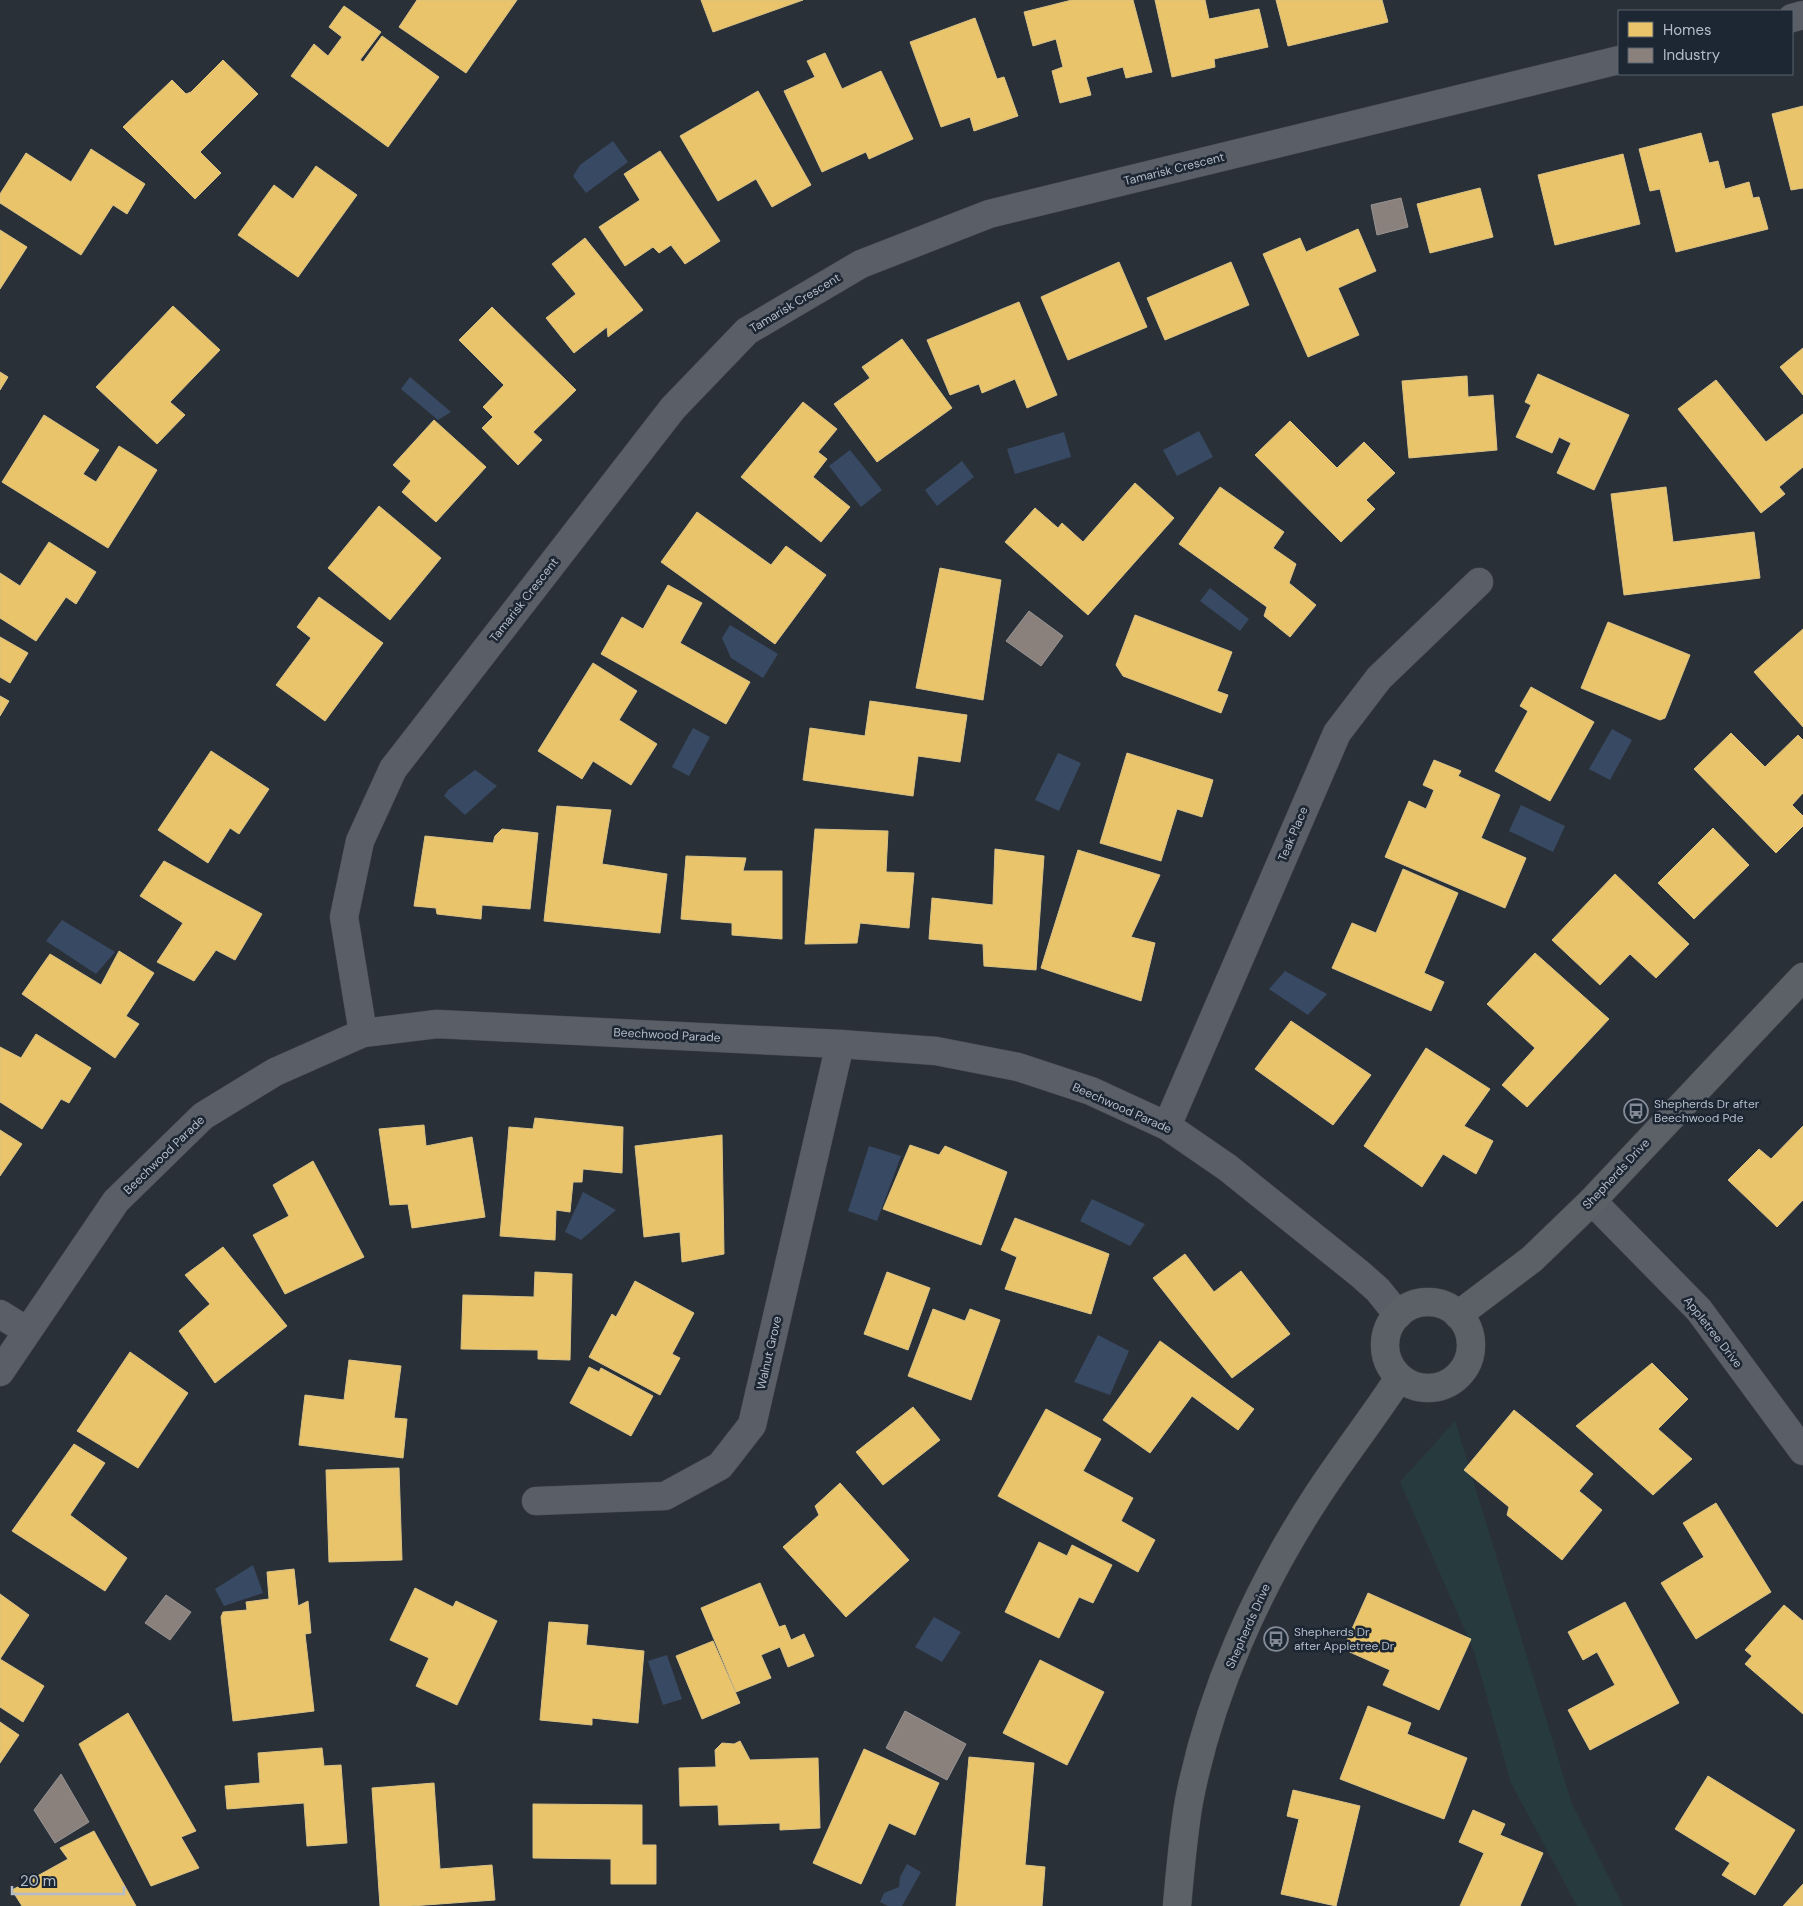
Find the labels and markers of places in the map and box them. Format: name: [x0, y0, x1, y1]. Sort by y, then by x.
place label: Shepherds Dr after Beechwood Pde: [1654, 1096, 1760, 1126]
bus stop icon: Shepherds Dr after Beechwood Pde: [1623, 1098, 1649, 1124]
place label: Shepherds Dr after Appletree Dr: [1294, 1624, 1395, 1654]
bus stop icon: Shepherds Dr after Appletree Dr: [1263, 1626, 1289, 1652]

